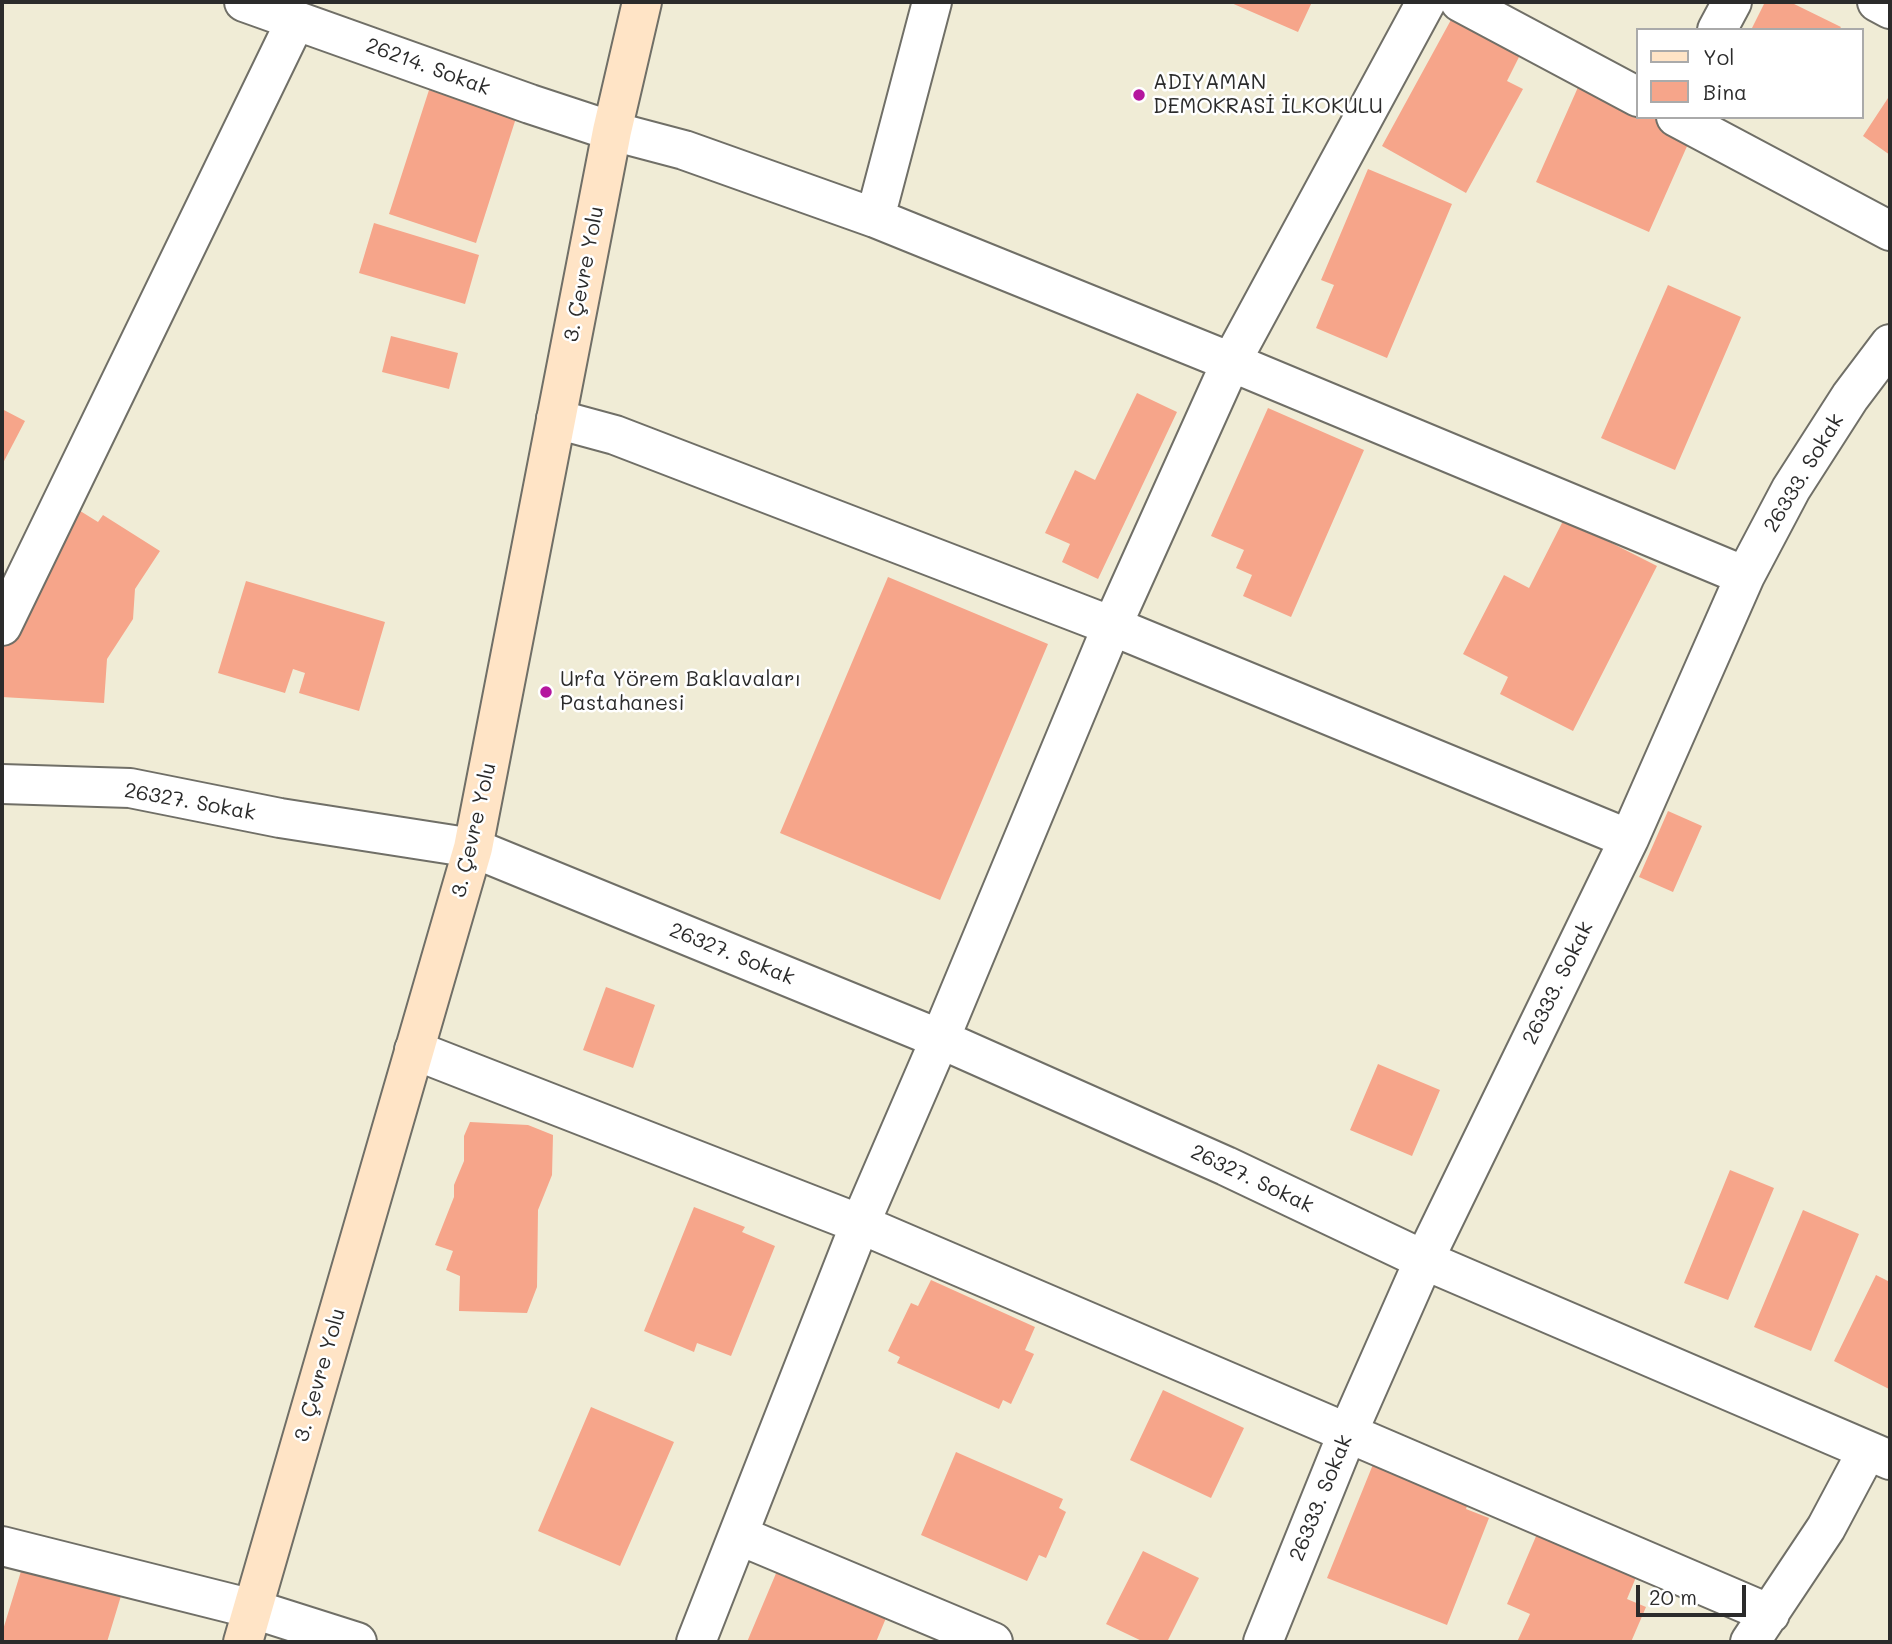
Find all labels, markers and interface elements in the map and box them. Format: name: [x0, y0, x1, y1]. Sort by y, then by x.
legend: [1636, 28, 1864, 119]
street label: 26214. Sokak: [362, 33, 494, 101]
text: Yol: [1703, 43, 1734, 70]
place label: ADIYAMAN DEMOKRASİ İLKOKULU: [1153, 70, 1383, 120]
text: Bina: [1703, 78, 1747, 105]
marker: ADIYAMAN DEMOKRASİ İLKOKULU: [1131, 87, 1147, 103]
street label: 3. Çevre Yolu: [559, 204, 609, 344]
street label: 26333. Sokak: [1759, 409, 1849, 537]
place label: Urfa Yörem Baklavaları Pastahanesi: [560, 667, 801, 717]
marker: Urfa Yörem Baklavaları Pastahanesi: [538, 684, 554, 700]
street label: 3. Çevre Yolu: [446, 760, 502, 900]
street label: 26327. Sokak: [122, 778, 258, 826]
street label: 26327. Sokak: [666, 917, 798, 991]
street label: 26333. Sokak: [1517, 917, 1599, 1049]
street label: 26327. Sokak: [1187, 1140, 1317, 1218]
street label: 3. Çevre Yolu: [289, 1305, 351, 1445]
street label: 26333. Sokak: [1284, 1431, 1358, 1565]
scale bar: [1640, 1570, 1750, 1614]
text: 20 m: [1649, 1583, 1697, 1610]

